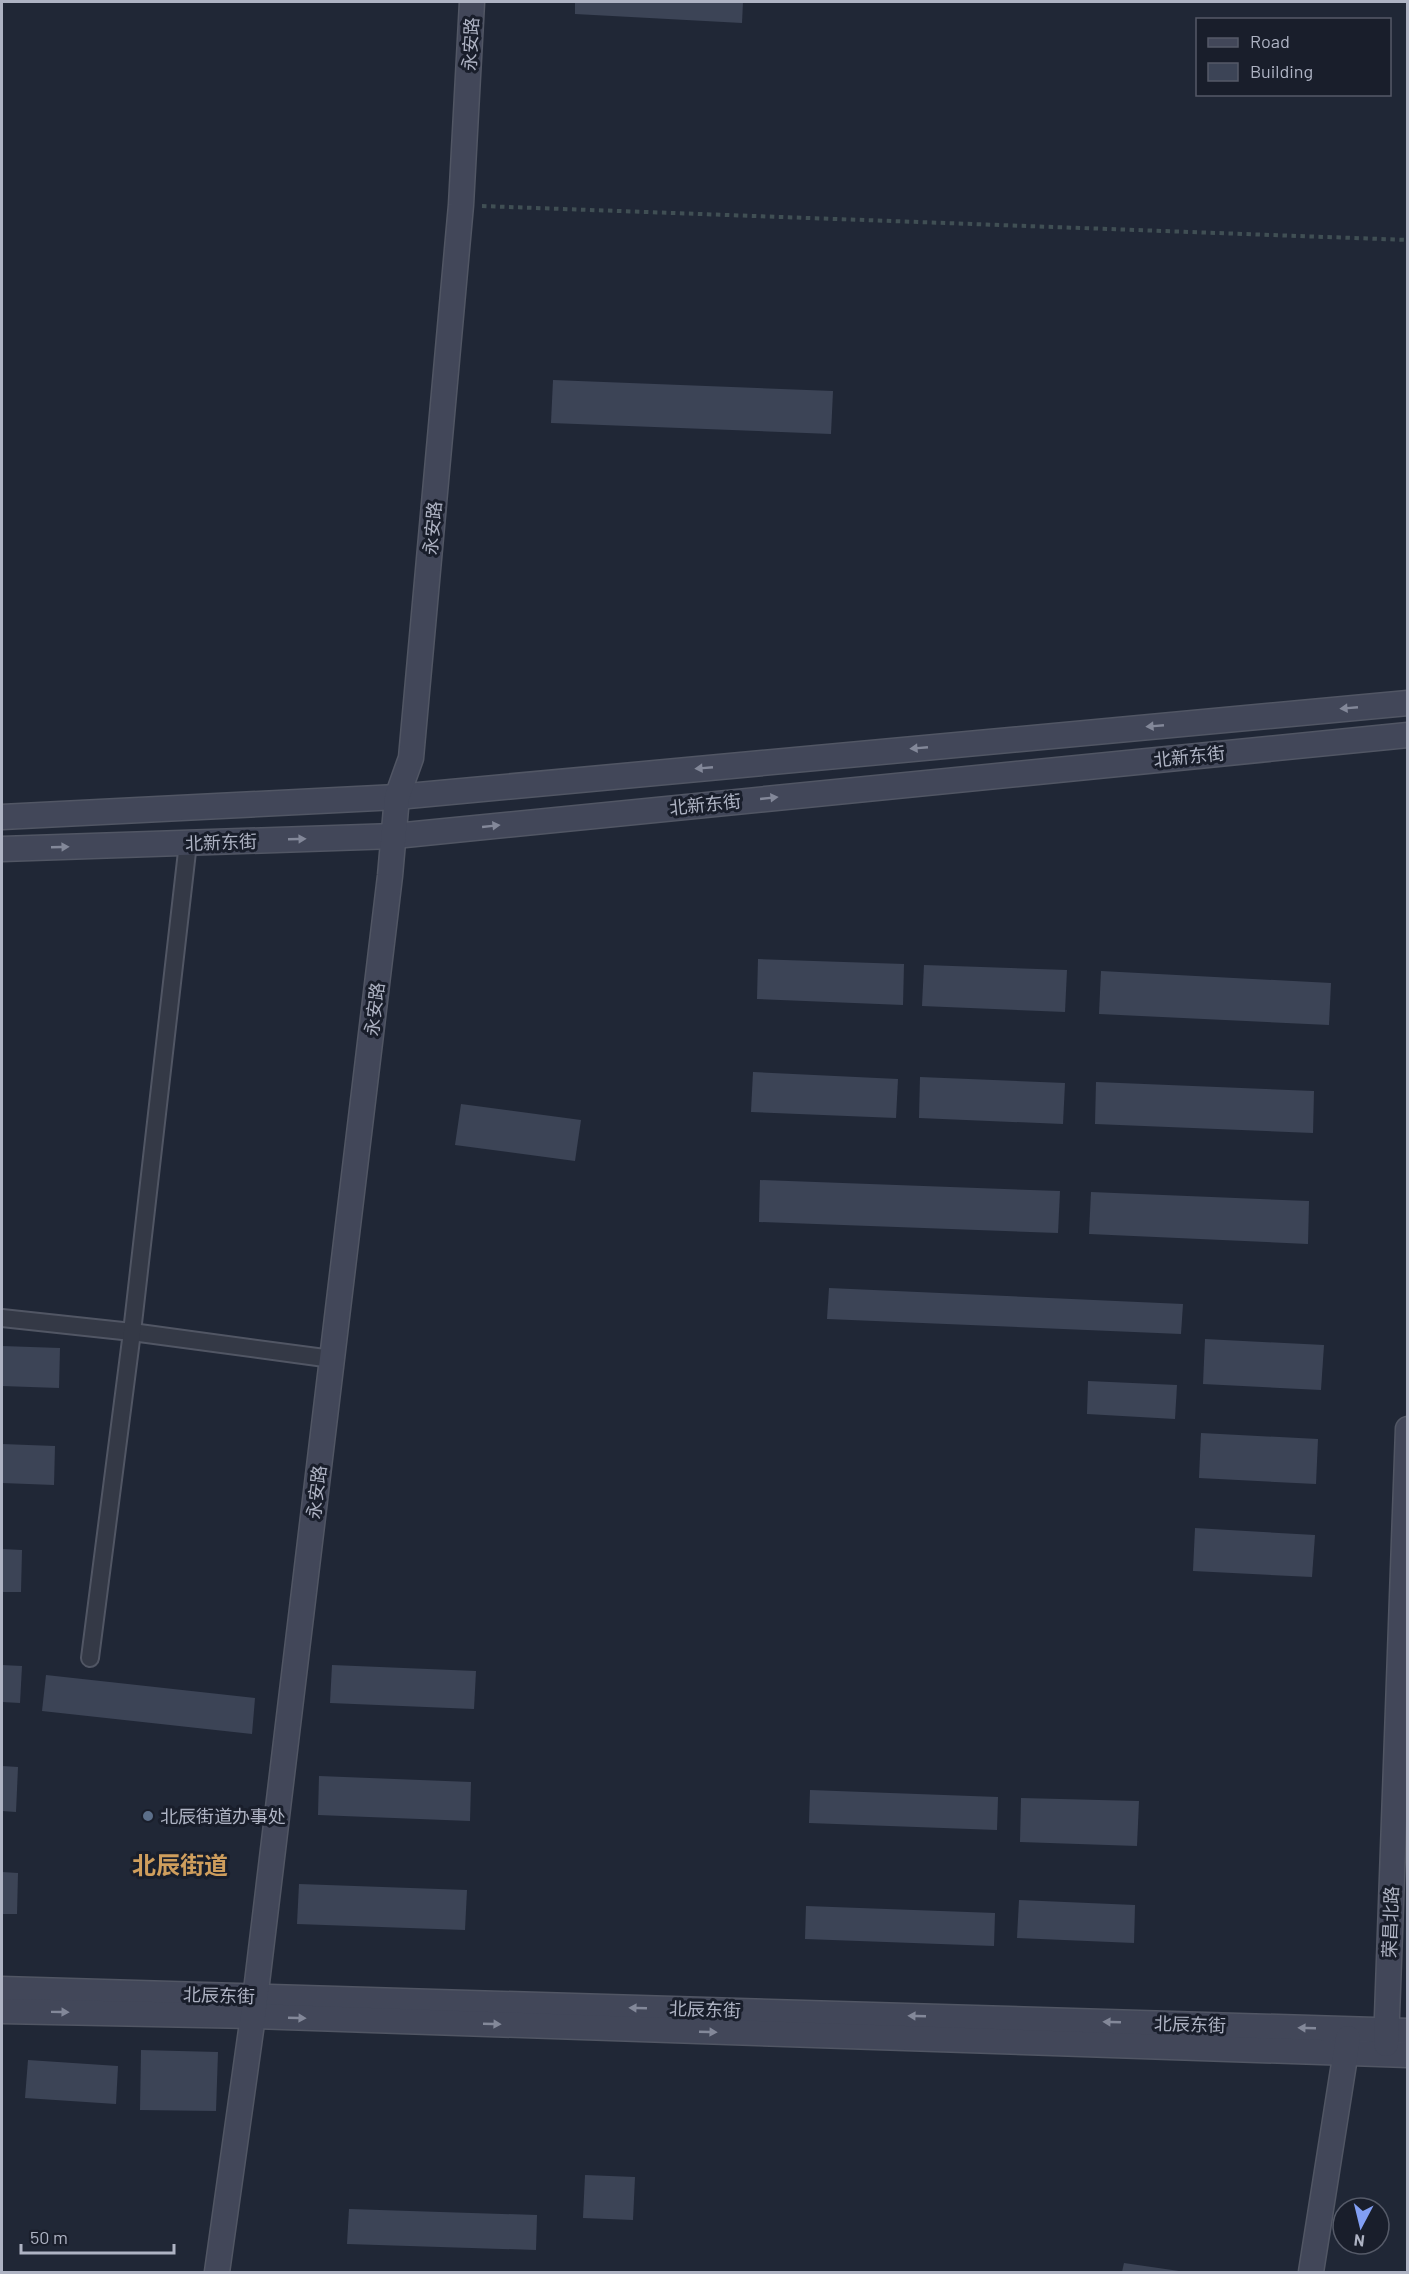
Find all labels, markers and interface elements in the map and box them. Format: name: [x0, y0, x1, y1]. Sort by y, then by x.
street label: 永安路: [458, 16, 482, 72]
legend: [1196, 18, 1391, 96]
text: Road: [1250, 30, 1290, 52]
text: Building: [1250, 60, 1313, 82]
street label: 永安路: [419, 500, 445, 556]
one-way arrow: [1340, 703, 1359, 713]
one-way arrow: [1146, 721, 1165, 731]
street label: 北新东街: [1152, 741, 1226, 771]
one-way arrow: [910, 743, 929, 753]
one-way arrow: [695, 763, 714, 773]
street label: 北新东街: [668, 789, 742, 819]
one-way arrow: [759, 793, 778, 803]
one-way arrow: [482, 821, 501, 831]
street label: 北新东街: [185, 830, 257, 854]
one-way arrow: [287, 835, 306, 844]
one-way arrow: [50, 843, 69, 852]
street label: 永安路: [360, 981, 388, 1037]
street label: 永安路: [302, 1464, 330, 1520]
place label: 北辰街道办事处: [160, 1805, 286, 1827]
marker: 北辰街道办事处: [141, 1809, 155, 1823]
district label: 北辰街道: [132, 1850, 228, 1879]
street label: 荣昌北路: [1378, 1886, 1402, 1958]
street label: 北辰东街: [183, 1983, 255, 2007]
street label: 北辰东街: [669, 1997, 741, 2021]
one-way arrow: [629, 2003, 648, 2012]
one-way arrow: [50, 2007, 69, 2017]
one-way arrow: [908, 2011, 927, 2021]
street label: 北辰东街: [1154, 2012, 1226, 2036]
one-way arrow: [287, 2013, 306, 2022]
one-way arrow: [1102, 2017, 1121, 2026]
one-way arrow: [482, 2020, 501, 2029]
one-way arrow: [1297, 2023, 1316, 2032]
one-way arrow: [698, 2027, 717, 2036]
north arrow: [1331, 2196, 1391, 2256]
scale bar: [21, 2217, 174, 2255]
text: 50 m: [30, 2226, 68, 2248]
text: N: [1353, 2231, 1366, 2251]

